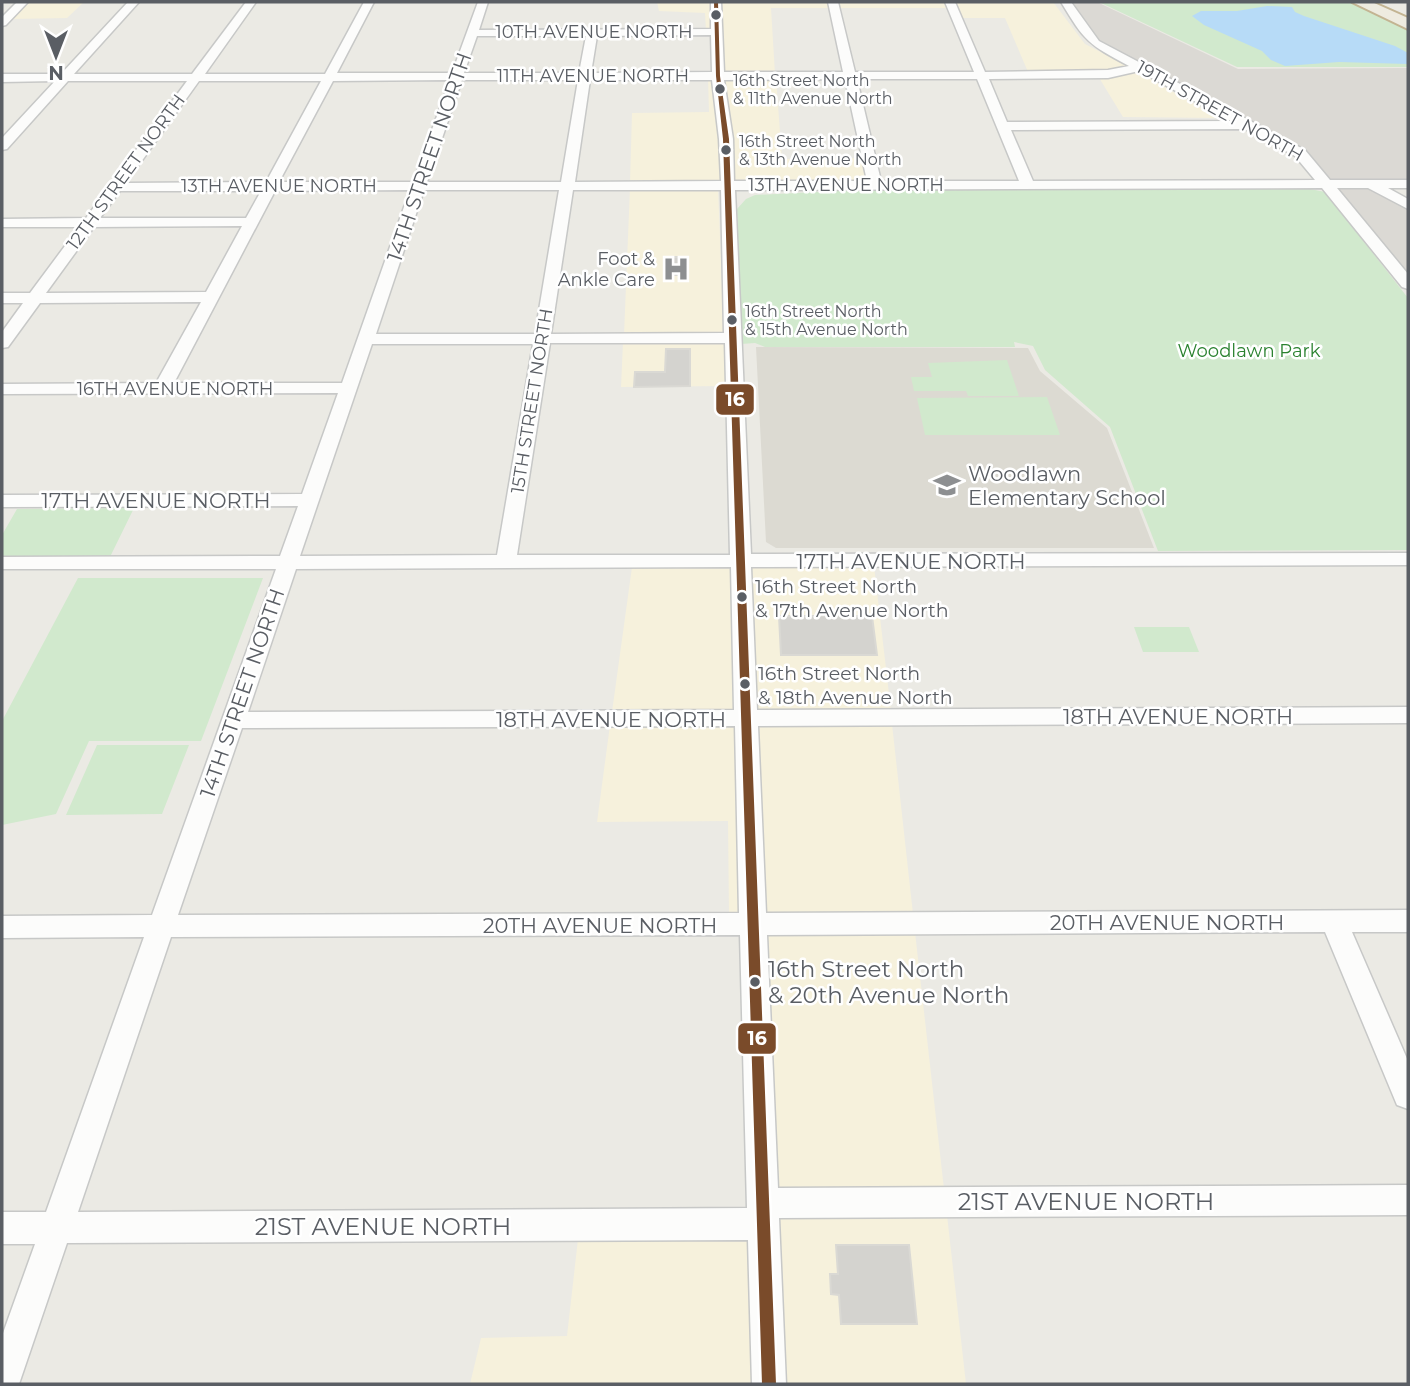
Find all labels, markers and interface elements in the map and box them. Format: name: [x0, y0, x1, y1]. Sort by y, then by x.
unlabelled marker: [709, 8, 723, 22]
north arrow: [21, 21, 91, 91]
street label: 10TH AVENUE NORTH: [495, 21, 693, 43]
street label: 14TH STREET NORTH: [381, 49, 477, 265]
street label: 19TH STREET NORTH: [1133, 56, 1307, 166]
text: N: [48, 61, 64, 84]
street label: 11TH AVENUE NORTH: [497, 65, 689, 87]
place label: 16th Street North & 11th Avenue North: [733, 71, 893, 108]
marker: 16th Street North & 11th Avenue North: [713, 82, 727, 96]
street label: 12TH STREET NORTH: [62, 90, 190, 254]
place label: 16th Street North & 13th Avenue North: [739, 132, 902, 169]
marker: 16th Street North & 13th Avenue North: [719, 143, 733, 157]
street label: 13TH AVENUE NORTH: [748, 174, 944, 196]
street label: 13TH AVENUE NORTH: [181, 175, 377, 197]
place label: Foot & Ankle Care: [558, 248, 655, 291]
hospital icon: Foot & Ankle Care: [661, 254, 691, 284]
place label: 16th Street North & 15th Avenue North: [745, 302, 908, 339]
street label: 15TH STREET NORTH: [507, 307, 557, 495]
marker: 16th Street North & 15th Avenue North: [725, 313, 739, 327]
park label: Woodlawn Park: [1178, 340, 1321, 362]
street label: 16TH AVENUE NORTH: [77, 378, 273, 400]
line badge: 16: [715, 383, 755, 416]
text: 16: [725, 388, 745, 411]
place label: Woodlawn Elementary School: [968, 461, 1166, 510]
school or university icon: Woodlawn Elementary School: [932, 470, 962, 500]
street label: 17TH AVENUE NORTH: [41, 488, 271, 513]
street label: 17TH AVENUE NORTH: [796, 549, 1026, 574]
place label: 16th Street North & 17th Avenue North: [755, 575, 949, 622]
street label: 14TH STREET NORTH: [194, 585, 290, 801]
marker: 16th Street North & 17th Avenue North: [735, 590, 749, 604]
place label: 16th Street North & 18th Avenue North: [758, 662, 953, 709]
marker: 16th Street North & 18th Avenue North: [738, 677, 752, 691]
street label: 18TH AVENUE NORTH: [1063, 704, 1293, 729]
street label: 18TH AVENUE NORTH: [496, 707, 726, 732]
street label: 20TH AVENUE NORTH: [1050, 910, 1284, 935]
street label: 20TH AVENUE NORTH: [483, 913, 717, 938]
place label: 16th Street North & 20th Avenue North: [768, 955, 1009, 1009]
marker: 16th Street North & 20th Avenue North: [748, 975, 762, 989]
line badge: 16: [737, 1022, 777, 1055]
text: 16: [747, 1027, 767, 1050]
street label: 21ST AVENUE NORTH: [958, 1187, 1214, 1216]
street label: 21ST AVENUE NORTH: [255, 1212, 511, 1241]

